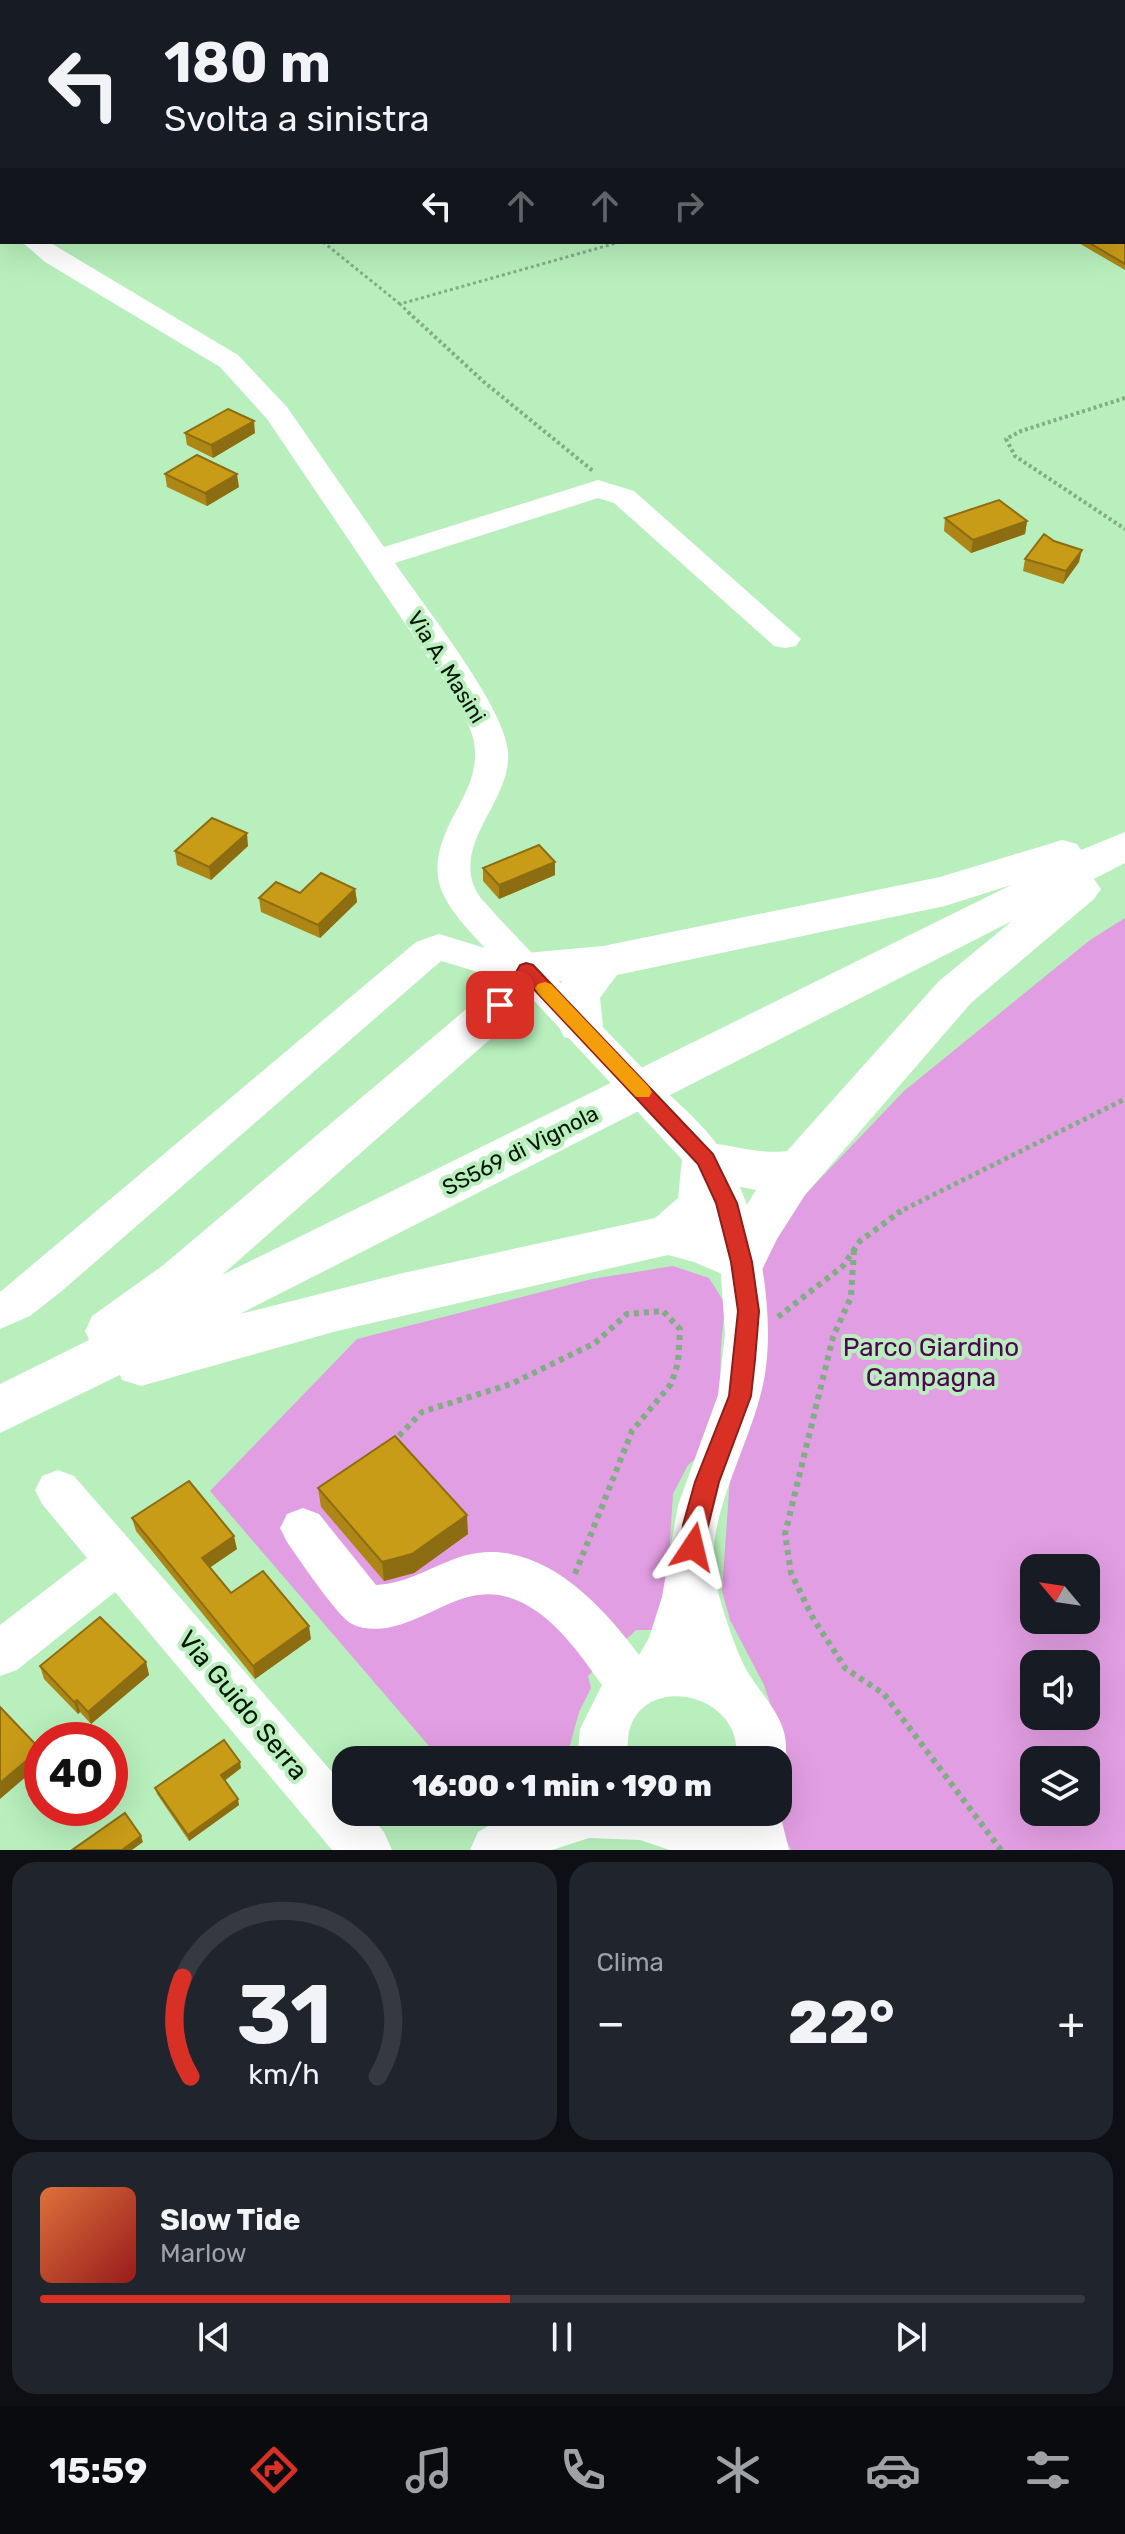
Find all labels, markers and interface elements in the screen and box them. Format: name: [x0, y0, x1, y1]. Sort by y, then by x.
text: 180 m: [164, 30, 331, 96]
icon: left: [32, 32, 136, 136]
text: Svolta a sinistra: [164, 97, 430, 140]
icon: left: [415, 184, 459, 228]
icon: ahead: [499, 184, 543, 228]
icon: ahead: [583, 184, 627, 228]
icon: right: [667, 184, 711, 228]
street label: Via A. Masini: [401, 606, 492, 728]
pin: [466, 971, 534, 1039]
icon: arrive: [478, 983, 522, 1027]
street label: SS569 di Vignola: [438, 1099, 603, 1201]
park label: Parco Giardino Campagna: [843, 1332, 1019, 1393]
position arrow: [651, 1505, 735, 1589]
north arrow: [1020, 1554, 1100, 1634]
map controls: [1020, 1554, 1100, 1826]
street label: Via Guido Serra: [171, 1624, 314, 1786]
button: sound: [1020, 1650, 1100, 1730]
speed limit sign: 40: [24, 1722, 128, 1826]
button: layers: [1020, 1746, 1100, 1826]
text: 16:00 · 1 min · 190 m: [412, 1768, 712, 1804]
text: Clima: [597, 1947, 664, 1978]
text: 31: [237, 1965, 332, 2064]
text: 22°: [788, 1987, 895, 2058]
text: −: [597, 1997, 625, 2049]
text: +: [1058, 1997, 1085, 2049]
text: km/h: [249, 2057, 320, 2091]
text: Slow Tide: [160, 2202, 300, 2238]
text: Marlow: [160, 2238, 247, 2269]
icon: previous: [192, 2315, 236, 2359]
icon: pause: [540, 2315, 584, 2359]
icon: next: [889, 2315, 933, 2359]
icon: directions: [246, 2442, 302, 2498]
icon: music: [401, 2442, 457, 2498]
icon: phone: [555, 2442, 611, 2498]
icon: climate: [710, 2442, 766, 2498]
icon: car: [865, 2442, 921, 2498]
icon: filters: [1020, 2442, 1076, 2498]
text: 15:59: [49, 2449, 147, 2492]

